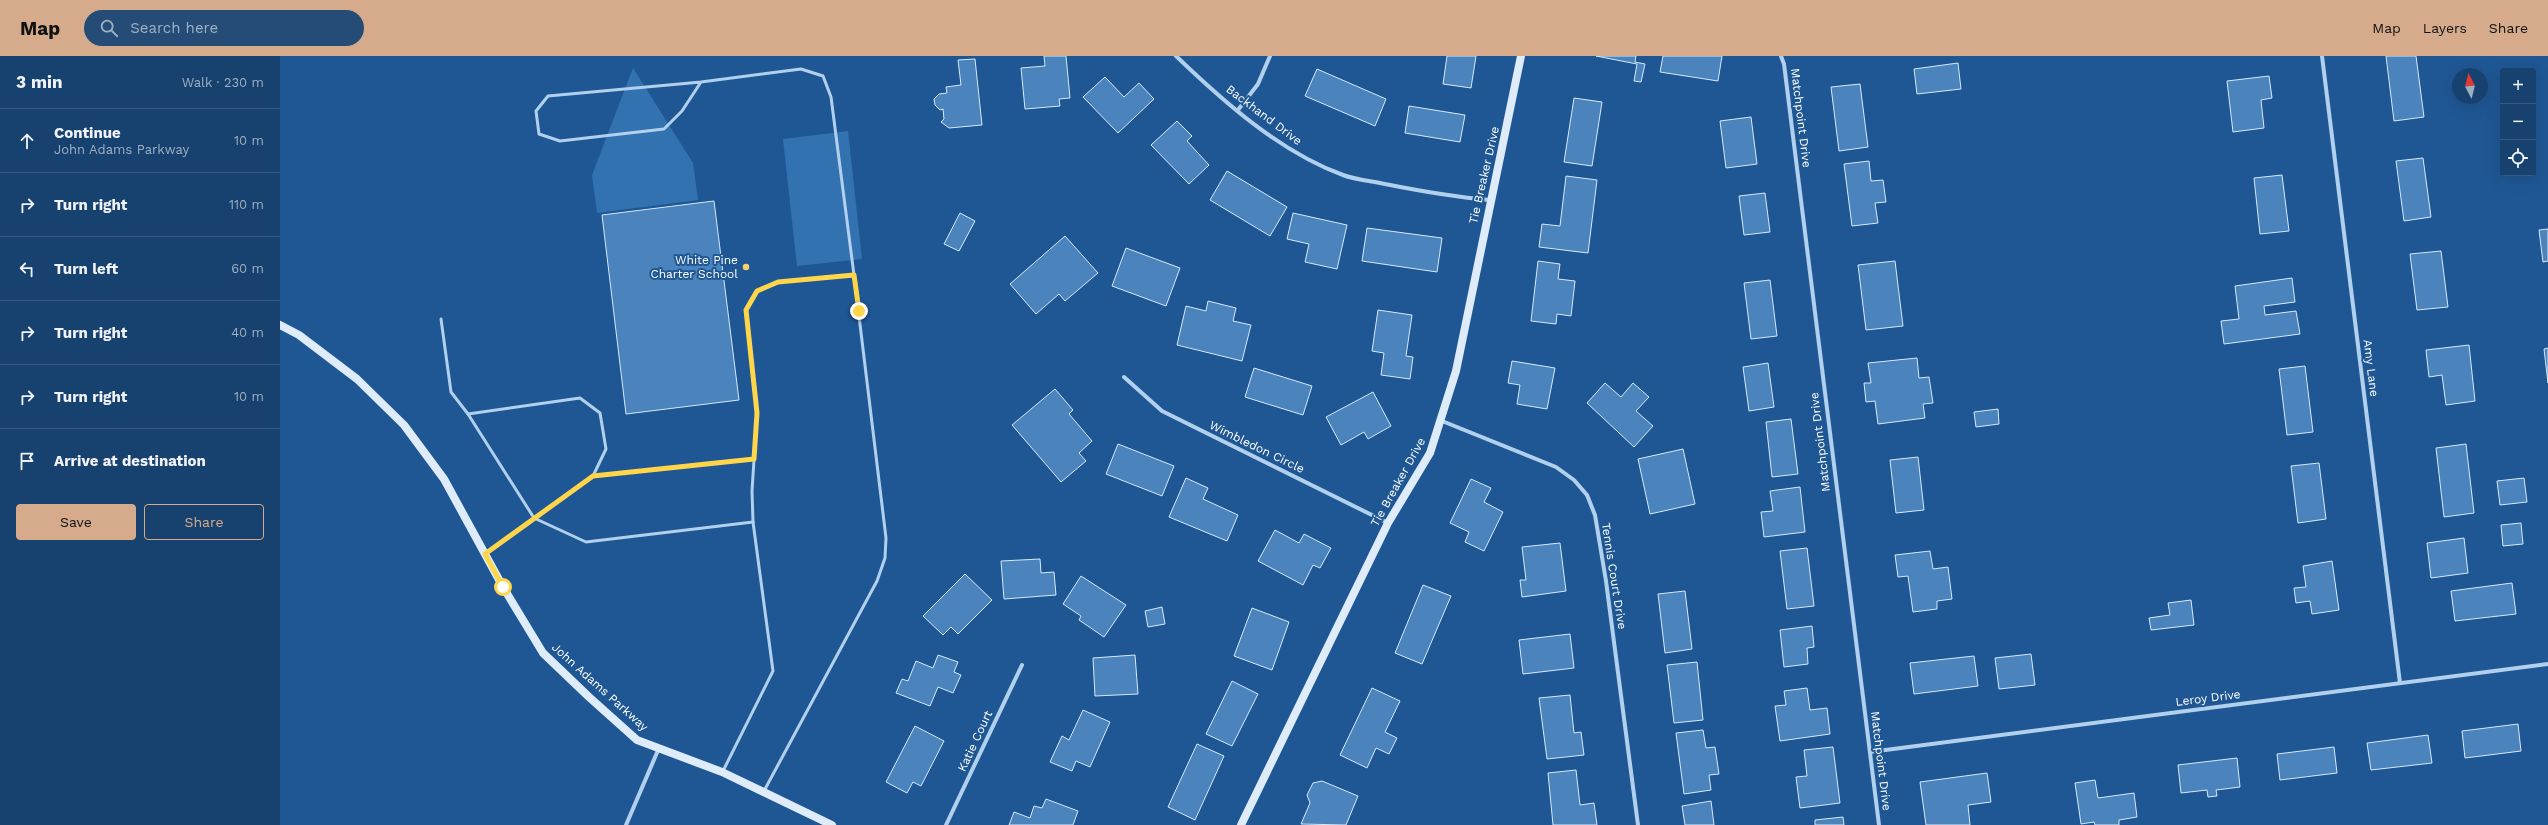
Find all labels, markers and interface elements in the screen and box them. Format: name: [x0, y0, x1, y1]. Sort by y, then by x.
search box: [84, 10, 364, 46]
text: Map: [20, 17, 60, 40]
icon: search: [98, 17, 120, 39]
text: Search here: [130, 19, 218, 37]
text: Map: [2372, 20, 2401, 36]
text: Layers: [2423, 20, 2467, 36]
text: Share: [2489, 20, 2528, 36]
street label: Matchpoint Drive: [1788, 67, 1814, 169]
north arrow: [2452, 68, 2488, 104]
map controls: [2500, 68, 2536, 176]
button: +: [2500, 68, 2536, 104]
text: 3 min: [16, 72, 62, 92]
text: Walk · 230 m: [182, 75, 264, 90]
street label: Backhand Drive: [1223, 82, 1305, 148]
button: −: [2500, 104, 2536, 140]
text: Continue: [54, 124, 121, 142]
street label: Tie Breaker Drive: [1466, 125, 1502, 225]
icon: ahead: [16, 130, 38, 152]
text: 10 m: [234, 133, 264, 148]
button: locate: [2500, 140, 2536, 176]
text: John Adams Parkway: [54, 142, 189, 157]
icon: right: [16, 194, 38, 216]
text: Turn right: [54, 196, 127, 214]
text: 110 m: [229, 197, 264, 212]
place label: White Pine Charter School: [650, 253, 738, 281]
icon: left: [16, 258, 38, 280]
text: Turn left: [54, 260, 118, 278]
text: 60 m: [231, 261, 264, 276]
marker: White Pine Charter School: [741, 262, 751, 272]
route end: [850, 302, 868, 320]
icon: right: [16, 322, 38, 344]
text: Turn right: [54, 324, 127, 342]
text: 40 m: [231, 325, 264, 340]
street label: Amy Lane: [2361, 339, 2381, 397]
icon: right: [16, 386, 38, 408]
text: Turn right: [54, 388, 127, 406]
text: 10 m: [234, 389, 264, 404]
street label: Matchpoint Drive: [1807, 391, 1833, 493]
street label: Wimbledon Circle: [1207, 418, 1307, 476]
street label: Tie Breaker Drive: [1368, 435, 1428, 529]
icon: arrive: [16, 450, 38, 472]
text: Arrive at destination: [54, 452, 206, 470]
button: Save: [16, 504, 136, 540]
button: Share: [144, 504, 264, 540]
street label: Tennis Court Drive: [1599, 522, 1629, 630]
route start: [494, 578, 512, 596]
street label: John Adams Parkway: [549, 640, 652, 734]
street label: Leroy Drive: [2175, 687, 2241, 709]
street label: Katie Court: [955, 708, 995, 774]
street label: Matchpoint Drive: [1868, 710, 1894, 812]

